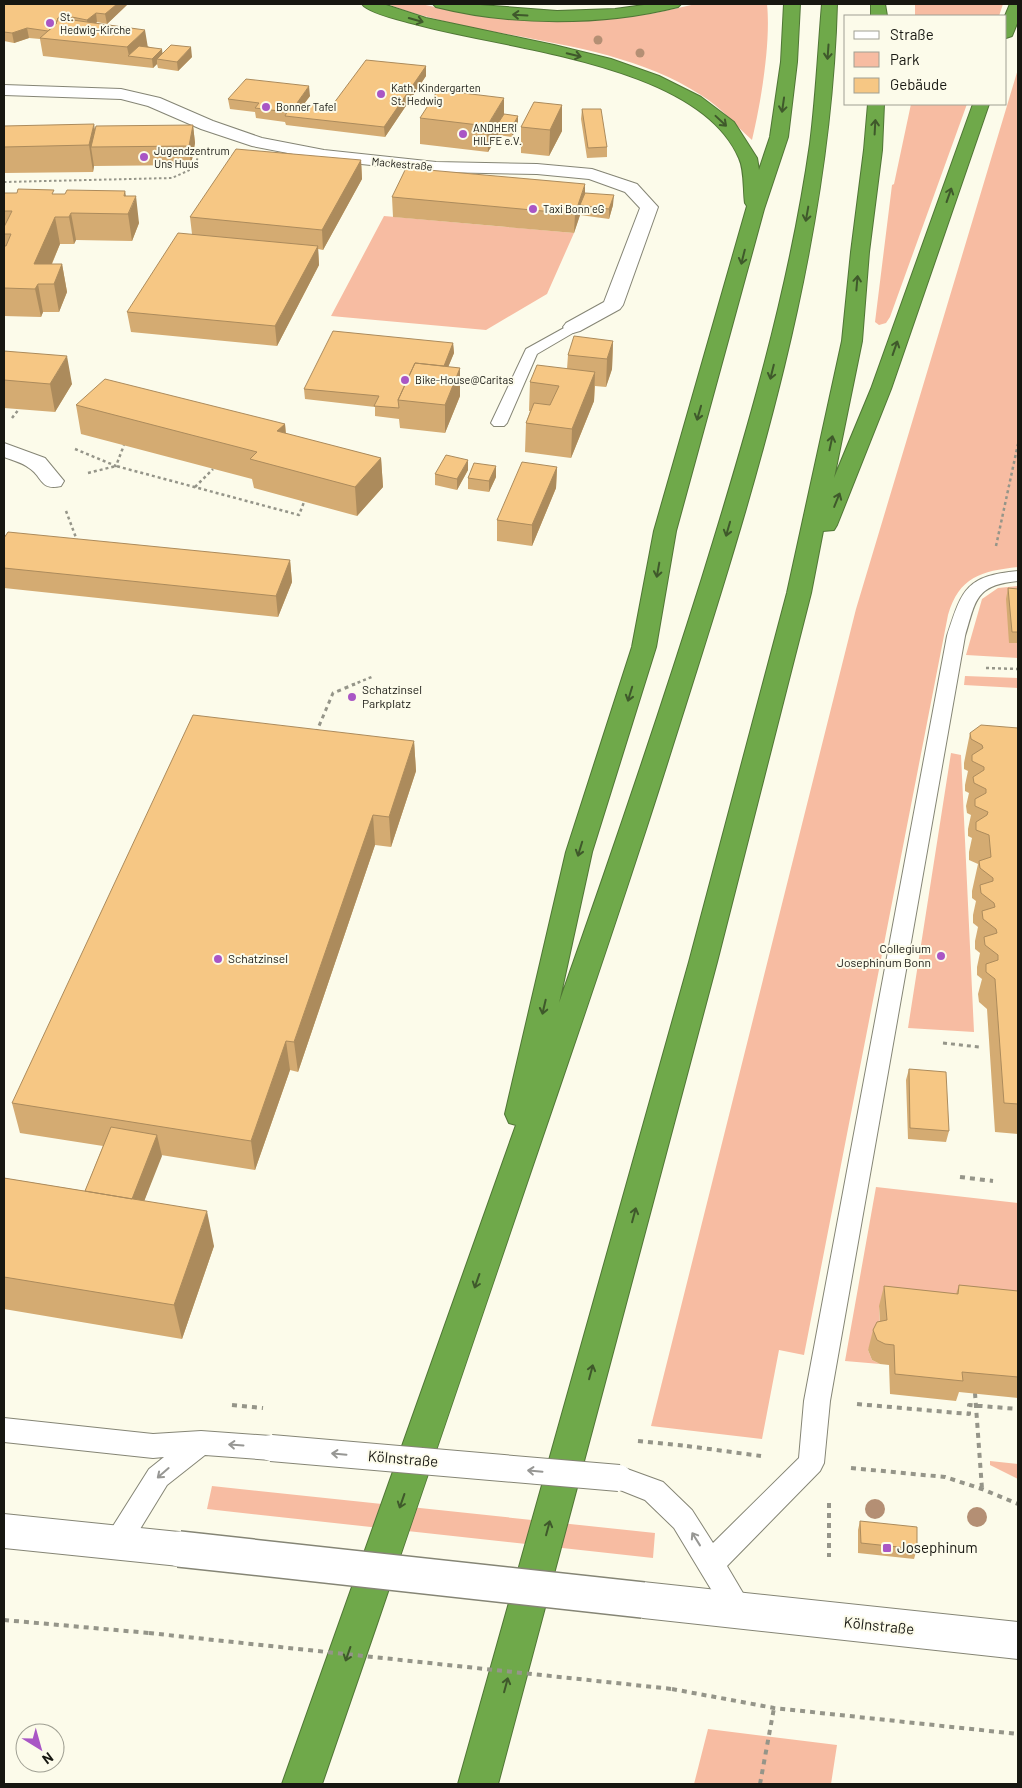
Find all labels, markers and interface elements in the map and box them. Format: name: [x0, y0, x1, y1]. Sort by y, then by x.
place label: St. Hedwig-Kirche: [60, 10, 131, 36]
one-way arrow: [512, 10, 528, 19]
one-way arrow: [407, 15, 423, 25]
legend: [844, 15, 1007, 105]
marker: St. Hedwig-Kirche: [44, 17, 56, 29]
text: Straße: [890, 25, 934, 43]
one-way arrow: [823, 44, 832, 60]
text: Park: [890, 50, 920, 68]
one-way arrow: [566, 51, 582, 60]
text: Gebäude: [890, 75, 947, 93]
place label: Kath. Kindergarten St. Hedwig: [391, 81, 481, 107]
marker: Kath. Kindergarten St. Hedwig: [375, 88, 387, 100]
one-way arrow: [778, 96, 788, 112]
place label: Bonner Tafel: [276, 100, 336, 113]
marker: Bonner Tafel: [260, 101, 272, 113]
one-way arrow: [714, 115, 727, 127]
one-way arrow: [870, 119, 879, 135]
place label: ANDHERI HILFE e.V.: [473, 121, 522, 147]
marker: ANDHERI HILFE e.V.: [457, 128, 469, 140]
place label: Jugendzentrum Uns Huus: [154, 144, 230, 170]
marker: Jugendzentrum Uns Huus: [138, 151, 150, 163]
street label: Mackestraße: [371, 154, 433, 173]
one-way arrow: [945, 187, 954, 203]
place label: Taxi Bonn eG: [543, 202, 605, 215]
marker: Taxi Bonn eG: [527, 203, 539, 215]
one-way arrow: [802, 205, 812, 221]
one-way arrow: [738, 248, 747, 264]
one-way arrow: [853, 275, 862, 291]
one-way arrow: [891, 340, 901, 356]
one-way arrow: [766, 364, 776, 380]
place label: Bike-House@Caritas: [415, 373, 513, 386]
marker: Bike-House@Caritas: [399, 374, 411, 386]
one-way arrow: [694, 405, 704, 421]
one-way arrow: [826, 435, 836, 451]
one-way arrow: [833, 492, 842, 507]
one-way arrow: [723, 520, 732, 536]
one-way arrow: [653, 562, 663, 578]
place label: Schatzinsel Parkplatz: [362, 682, 422, 710]
one-way arrow: [625, 686, 635, 702]
marker: Schatzinsel Parkplatz: [346, 691, 358, 703]
one-way arrow: [575, 840, 585, 856]
place label: Collegium Josephinum Bonn: [837, 941, 931, 969]
marker: Collegium Josephinum Bonn: [935, 950, 947, 962]
place label: Schatzinsel: [228, 951, 288, 965]
marker: Schatzinsel: [212, 953, 224, 965]
one-way arrow: [539, 999, 548, 1015]
one-way arrow: [630, 1207, 639, 1223]
one-way arrow: [472, 1273, 481, 1288]
one-way arrow: [587, 1364, 597, 1380]
one-way arrow: [228, 1441, 244, 1450]
street label: Kölnstraße: [367, 1446, 439, 1470]
one-way arrow: [331, 1449, 347, 1458]
one-way arrow: [528, 1466, 544, 1476]
one-way arrow: [157, 1468, 170, 1479]
one-way arrow: [396, 1493, 406, 1509]
one-way arrow: [544, 1521, 554, 1537]
one-way arrow: [690, 1532, 700, 1546]
place label: Josephinum: [897, 1538, 978, 1556]
marker: Josephinum: [881, 1542, 893, 1554]
street label: Kölnstraße: [843, 1612, 915, 1638]
one-way arrow: [343, 1646, 352, 1662]
one-way arrow: [501, 1678, 511, 1694]
north arrow: [15, 1723, 65, 1773]
text: N: [39, 1749, 57, 1768]

